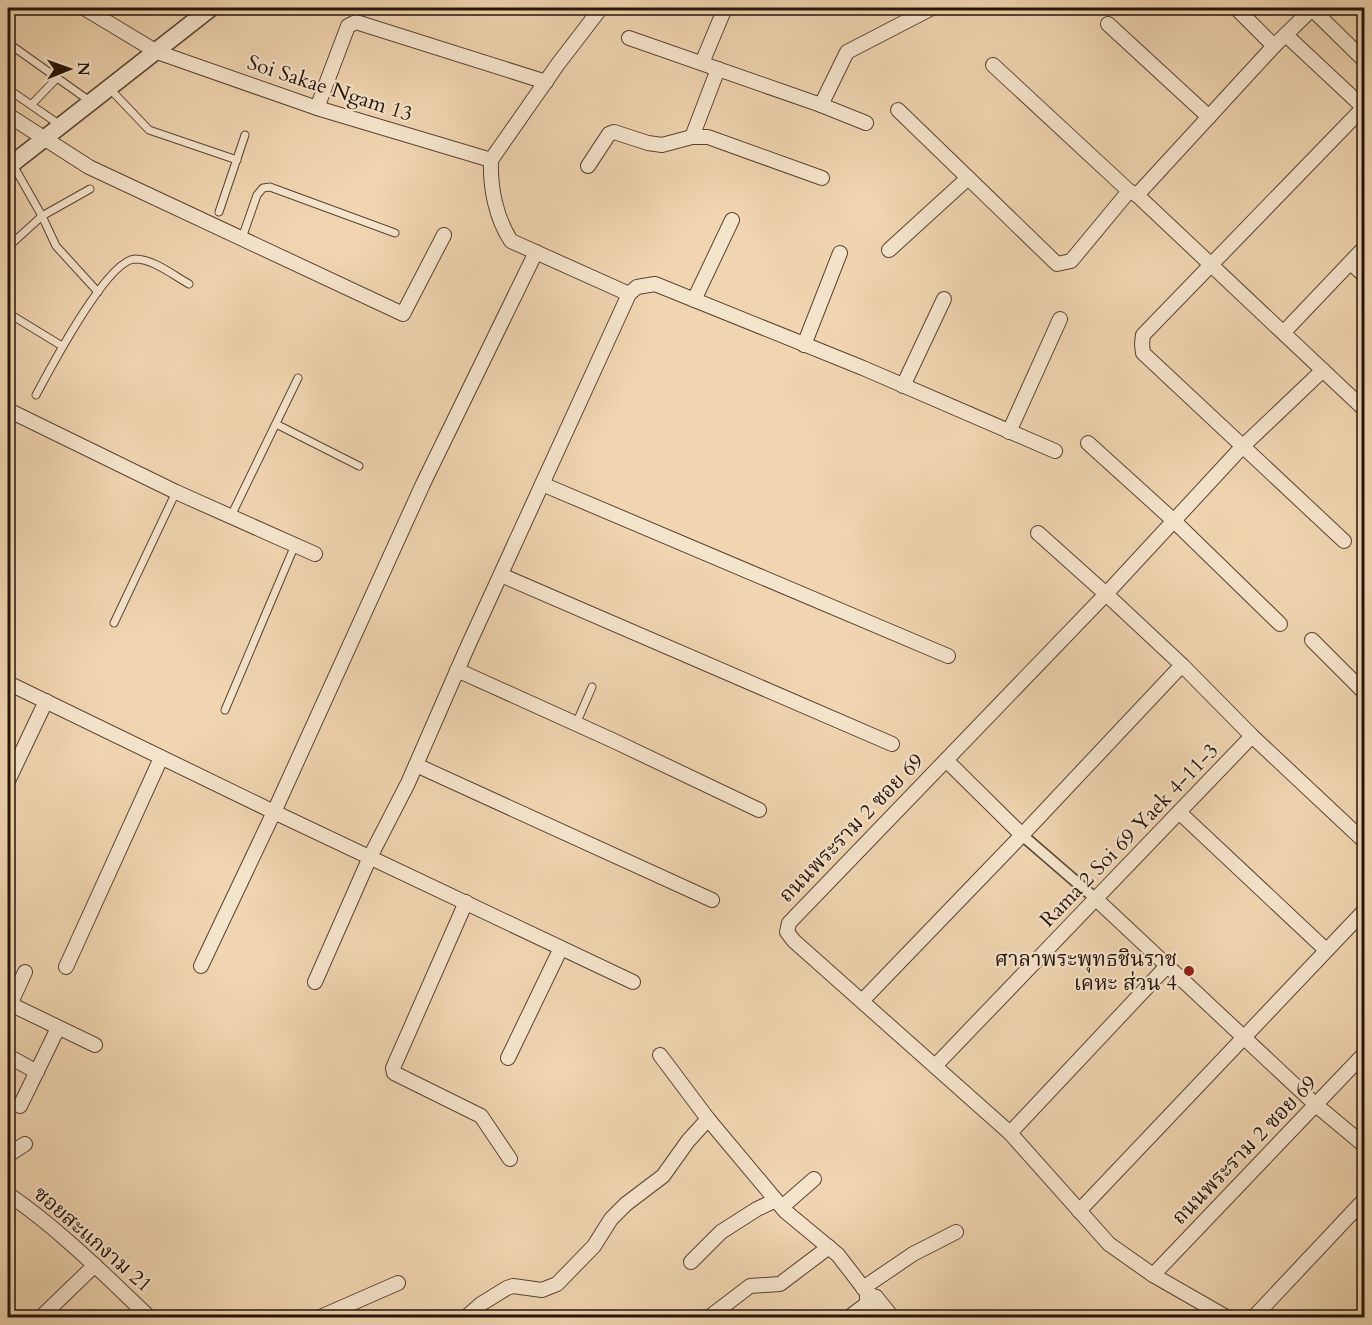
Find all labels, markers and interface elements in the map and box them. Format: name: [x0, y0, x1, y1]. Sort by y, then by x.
north arrow: [39, 39, 99, 99]
street label: Soi Sakae Ngam 13: [243, 48, 416, 129]
text: N: [72, 62, 94, 76]
street label: Rama 2 Soi 69 Yaek 4-11-3: [1033, 737, 1225, 934]
street label: ถนนพระราม 2 ซอย 69: [772, 747, 931, 909]
place label: ศาลาพระพุทธชินราช เคหะ ส่วน 4: [995, 945, 1177, 998]
marker: ศาลาพระพุทธชินราช เคหะ ส่วน 4: [1182, 964, 1196, 978]
street label: ถนนพระราม 2 ซอย 69: [1165, 1069, 1324, 1231]
street label: ซอยสะแกงาม 21: [27, 1180, 158, 1299]

